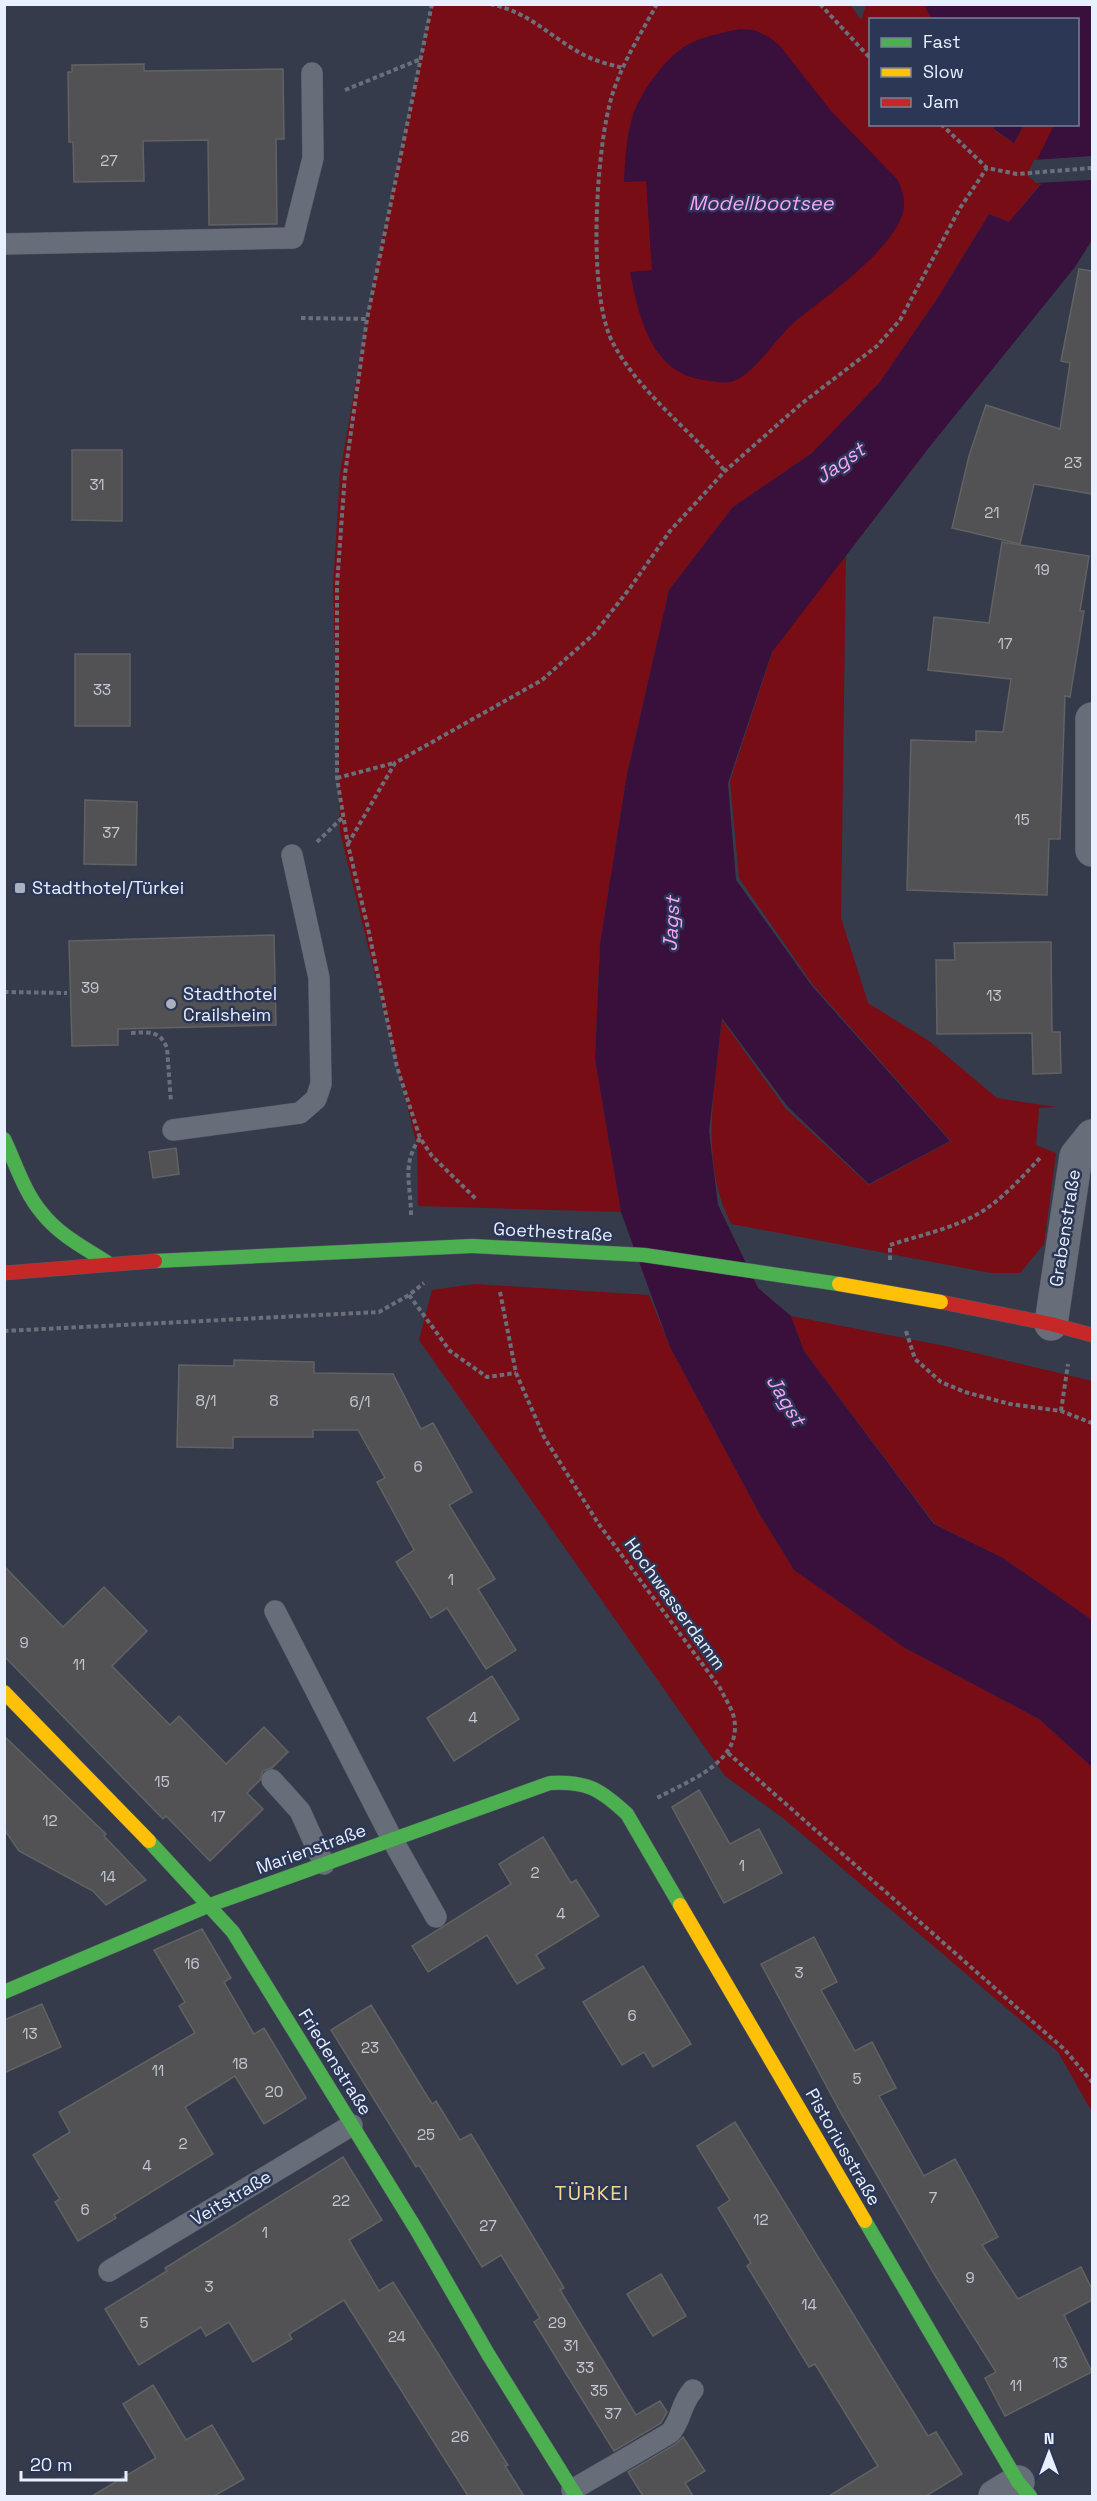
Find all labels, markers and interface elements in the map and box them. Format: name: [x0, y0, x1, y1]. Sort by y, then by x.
legend: [869, 18, 1079, 126]
text: Fast: [923, 30, 960, 53]
text: Slow: [923, 60, 964, 83]
text: Jam: [923, 90, 959, 113]
house number: 27: [100, 151, 118, 170]
water label: Modellbootsee: [689, 190, 835, 216]
water label: Jagst: [810, 436, 871, 489]
house number: 23: [1064, 453, 1082, 472]
house number: 31: [89, 475, 105, 494]
house number: 21: [984, 503, 1000, 522]
house number: 19: [1034, 560, 1050, 579]
house number: 17: [998, 634, 1012, 653]
house number: 33: [93, 680, 111, 699]
house number: 15: [1014, 810, 1030, 829]
house number: 37: [102, 823, 120, 842]
place label: Stadthotel/Türkei: [32, 876, 184, 899]
marker: Stadthotel/Türkei: [13, 881, 27, 895]
water label: Jagst: [657, 894, 686, 952]
house number: 39: [81, 978, 99, 997]
place label: Stadthotel Crailsheim: [183, 982, 277, 1026]
house number: 13: [986, 986, 1002, 1005]
marker: Stadthotel Crailsheim: [164, 997, 178, 1011]
street label: Grabenstraße: [1044, 1168, 1085, 1288]
street label: Goethestraße: [493, 1217, 613, 1246]
water label: Jagst: [761, 1370, 812, 1432]
house number: 8/1: [195, 1391, 217, 1410]
house number: 8: [269, 1391, 279, 1410]
house number: 6/1: [349, 1392, 371, 1411]
house number: 6: [413, 1457, 423, 1476]
street label: Hochwasserdamm: [620, 1533, 731, 1674]
house number: 1: [448, 1570, 454, 1589]
house number: 9: [19, 1633, 29, 1652]
house number: 11: [73, 1655, 85, 1674]
house number: 4: [468, 1708, 478, 1727]
house number: 15: [154, 1772, 170, 1791]
house number: 17: [211, 1807, 225, 1826]
house number: 12: [42, 1811, 58, 1830]
street label: Marienstraße: [253, 1818, 369, 1879]
house number: 1: [739, 1856, 745, 1875]
house number: 2: [530, 1863, 540, 1882]
house number: 14: [100, 1867, 116, 1886]
house number: 4: [556, 1904, 566, 1923]
house number: 16: [184, 1954, 200, 1973]
house number: 3: [794, 1963, 804, 1982]
street label: Friedenstraße: [294, 2004, 377, 2119]
house number: 6: [627, 2006, 637, 2025]
house number: 13: [22, 2024, 38, 2043]
house number: 23: [361, 2038, 379, 2057]
house number: 18: [232, 2054, 248, 2073]
house number: 11: [152, 2061, 164, 2080]
house number: 5: [853, 2069, 862, 2088]
house number: 20: [265, 2082, 283, 2101]
street label: Pistoriusstraße: [801, 2084, 886, 2210]
house number: 25: [417, 2125, 435, 2144]
house number: 2: [178, 2134, 188, 2153]
house number: 4: [142, 2156, 152, 2175]
street label: Veitstraße: [186, 2164, 275, 2231]
district label: TÜRKEI: [554, 2180, 630, 2206]
house number: 7: [929, 2188, 937, 2207]
house number: 22: [332, 2191, 350, 2210]
house number: 6: [80, 2200, 90, 2219]
house number: 12: [753, 2210, 769, 2229]
house number: 27: [479, 2216, 497, 2235]
house number: 1: [262, 2223, 268, 2242]
house number: 9: [965, 2268, 975, 2287]
house number: 3: [204, 2277, 214, 2296]
house number: 14: [801, 2295, 817, 2314]
house number: 5: [140, 2313, 149, 2332]
house number: 29: [548, 2313, 566, 2332]
house number: 24: [388, 2327, 406, 2346]
house number: 31: [563, 2336, 579, 2355]
house number: 13: [1052, 2353, 1068, 2372]
house number: 33: [576, 2358, 594, 2377]
house number: 11: [1010, 2376, 1022, 2395]
house number: 35: [590, 2381, 608, 2400]
house number: 37: [604, 2404, 622, 2423]
north arrow: [1019, 2423, 1079, 2483]
house number: 26: [451, 2427, 469, 2446]
text: N: [1044, 2428, 1054, 2449]
scale bar: [21, 2444, 126, 2482]
text: 20 m: [30, 2453, 73, 2476]

